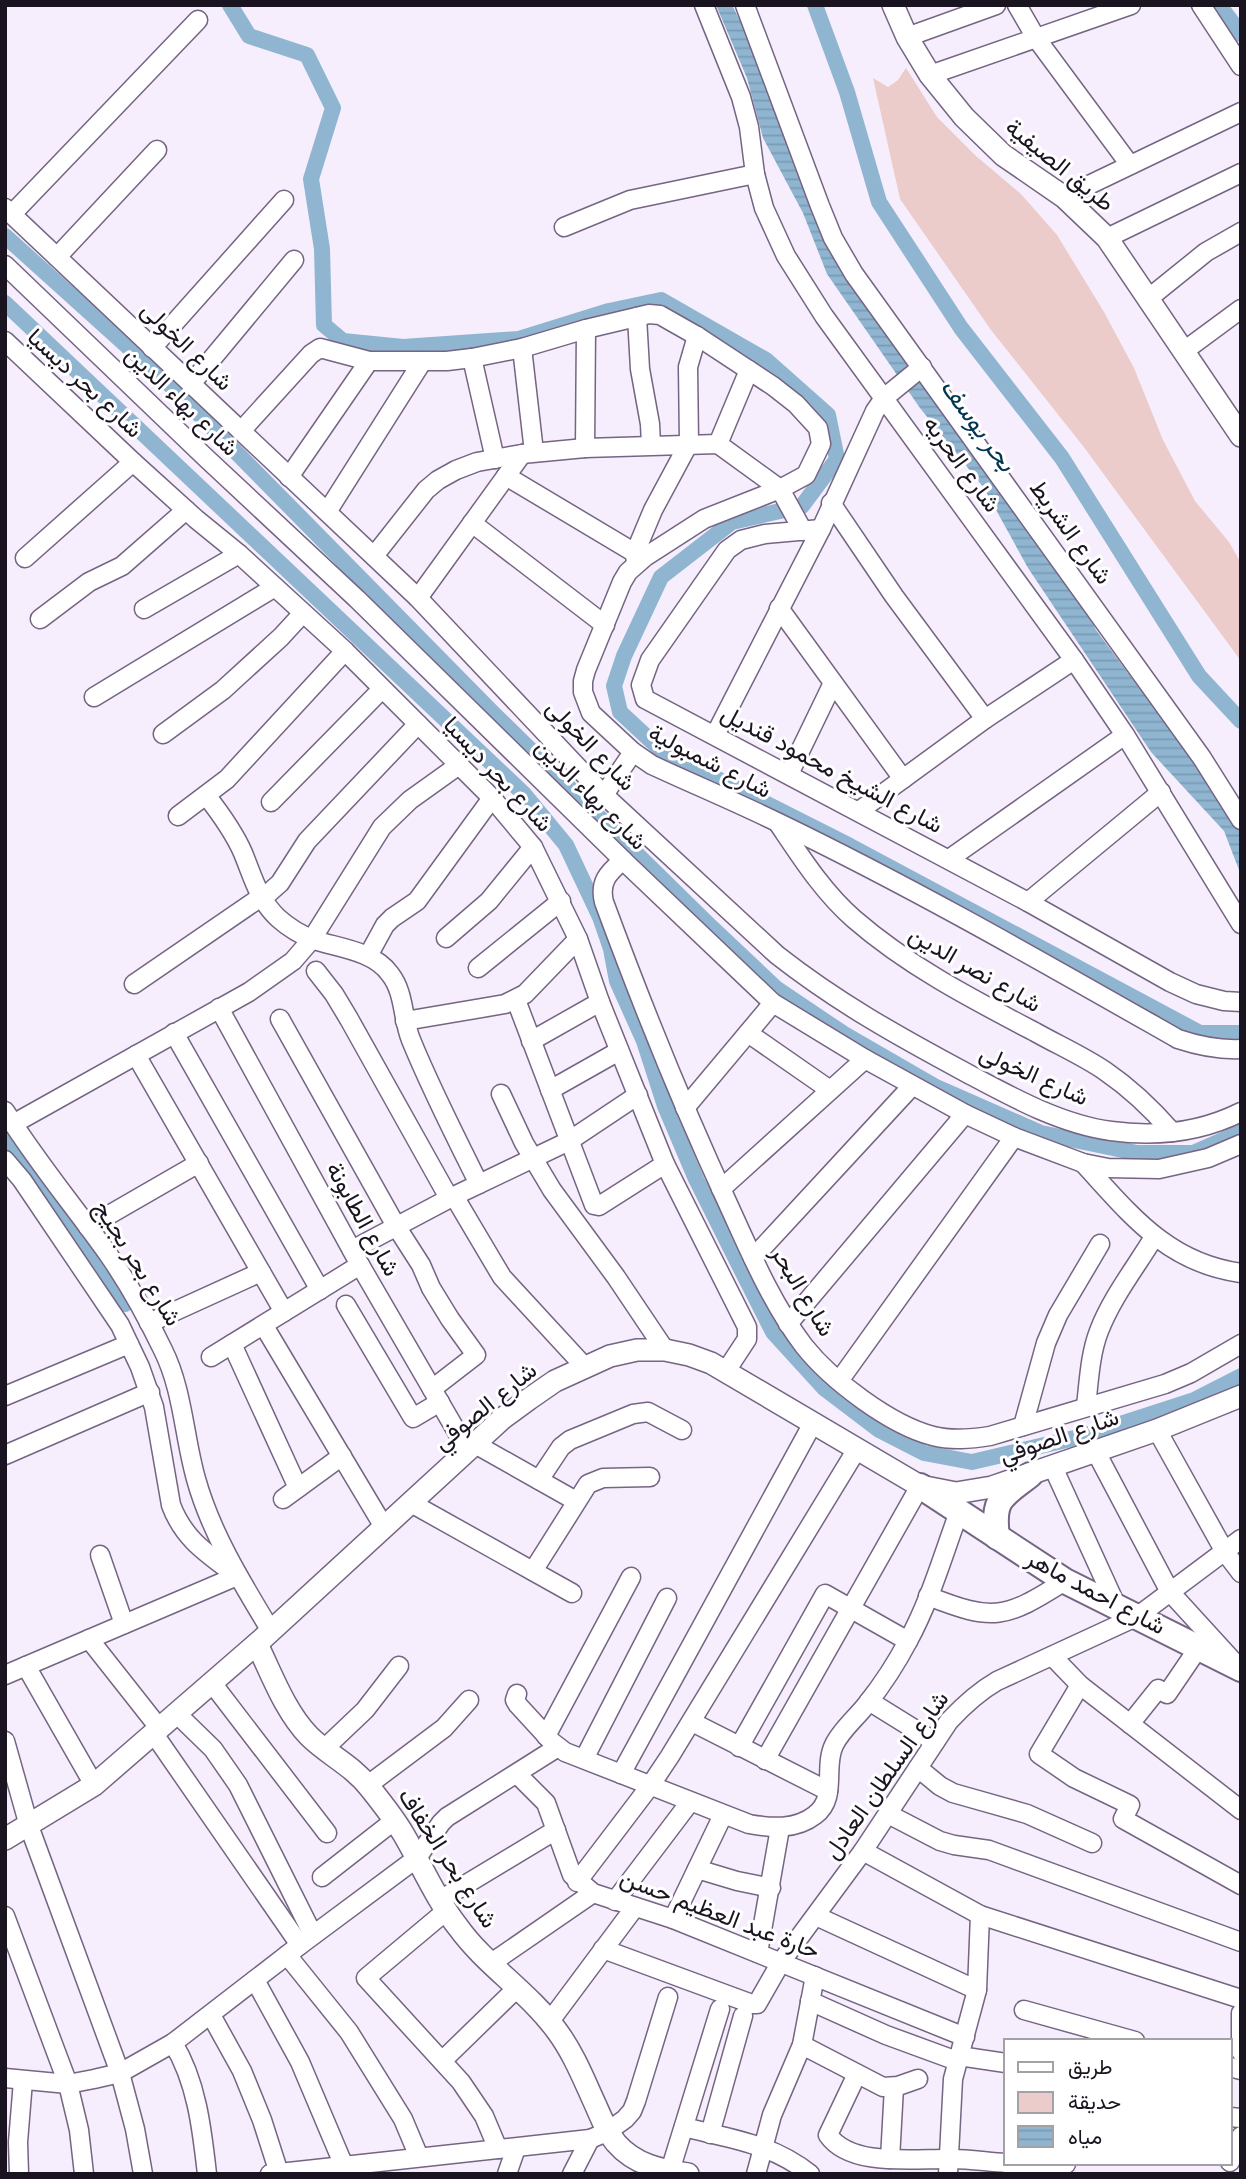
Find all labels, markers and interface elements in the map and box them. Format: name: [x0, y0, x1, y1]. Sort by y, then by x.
street label: طريق الصيفية: [999, 113, 1119, 218]
street label: شارع الخولى: [134, 296, 238, 398]
street label: شارع بحر ديسيا: [20, 323, 148, 445]
street label: شارع بهاء الدين: [118, 341, 244, 463]
water label: بحر يوسف: [934, 373, 1022, 479]
street label: شارع الحريه: [916, 411, 1006, 519]
street label: شارع الشريط: [1022, 475, 1117, 591]
street label: شارع الخولى: [539, 694, 641, 798]
street label: شارع الشيخ محمود قنديل: [715, 700, 947, 842]
street label: شارع بحر ديسيا: [436, 711, 558, 839]
street label: شارع شمبولية: [643, 719, 776, 806]
street label: شارع بهاء الدين: [528, 733, 652, 857]
street label: شارع نصر الدين: [903, 921, 1046, 1020]
street label: شارع الخولى: [974, 1039, 1092, 1113]
street label: شارع الطابونة: [318, 1157, 405, 1282]
street label: شارع بحر بجيج: [86, 1196, 187, 1333]
street label: شارع البحر: [763, 1240, 840, 1342]
street label: شارع الصوفي: [428, 1357, 545, 1460]
street label: شارع الصوفي: [996, 1403, 1124, 1474]
street label: شارع احمد ماهر: [1020, 1544, 1170, 1642]
street label: شارع السلطان العادل: [818, 1686, 956, 1866]
street label: شارع بحر الخفاف: [391, 1783, 503, 1934]
street label: حارة عبد العظيم حسن: [616, 1864, 823, 1967]
legend: [1004, 2039, 1232, 2165]
text: طريق: [1068, 2055, 1113, 2080]
text: حديقة: [1068, 2090, 1121, 2114]
text: مياه: [1068, 2125, 1102, 2149]

